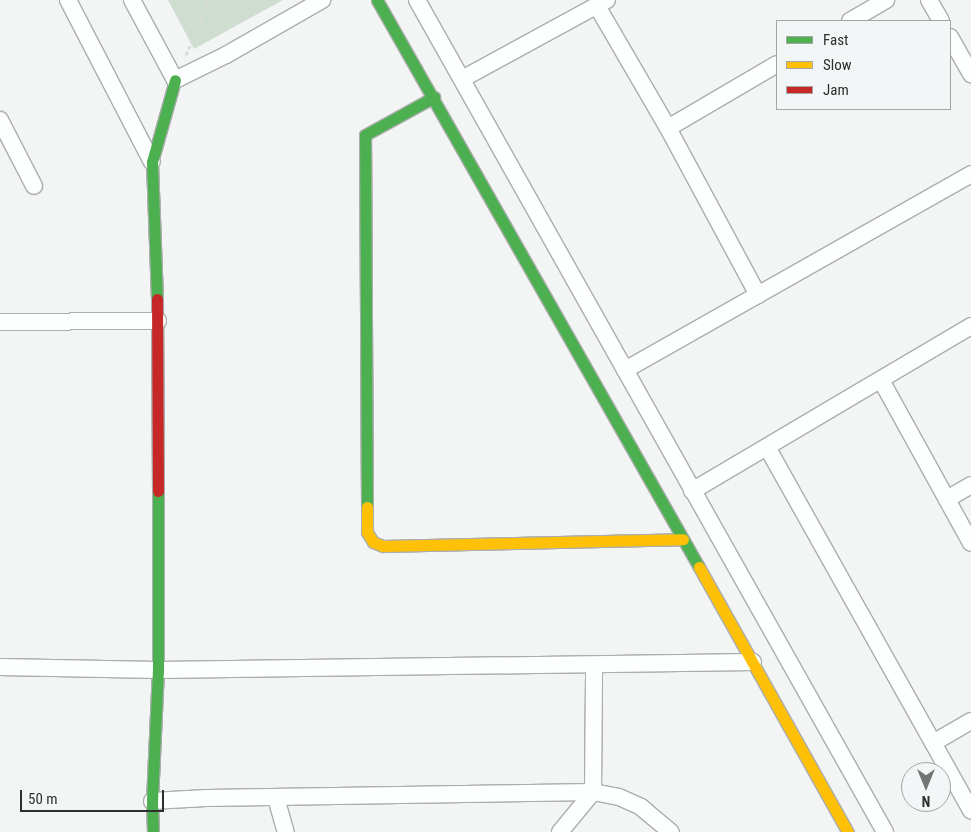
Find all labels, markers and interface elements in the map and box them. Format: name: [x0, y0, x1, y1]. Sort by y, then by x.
legend: [776, 20, 951, 110]
text: Fast: [823, 31, 848, 49]
text: Slow: [823, 56, 852, 74]
text: Jam: [823, 81, 849, 99]
north arrow: [901, 762, 951, 812]
scale bar: [22, 780, 166, 812]
text: 50 m: [28, 790, 58, 808]
text: N: [922, 793, 930, 809]

